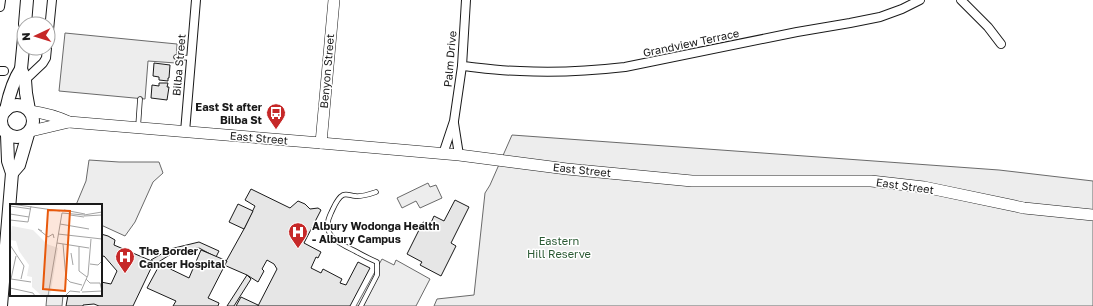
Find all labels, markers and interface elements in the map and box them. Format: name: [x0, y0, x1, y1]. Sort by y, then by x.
north arrow: [16, 16, 56, 56]
street label: Grandview Terrace: [642, 26, 740, 59]
street label: Palm Drive: [441, 30, 458, 88]
text: N: [19, 32, 32, 41]
street label: Bilba Street: [169, 33, 188, 96]
street label: Benyon Street: [317, 33, 336, 109]
place label: East St after Bilba St: [195, 100, 263, 126]
bus stop icon: East St after Bilba St: [265, 102, 287, 130]
street label: East Street: [229, 128, 289, 147]
street label: East Street: [552, 160, 612, 179]
street label: East Street: [875, 175, 935, 196]
inset map: [10, 204, 102, 296]
place label: Albury Wodonga Health - Albury Campus: [312, 219, 440, 245]
hospital icon: Albury Wodonga Health - Albury Campus: [287, 221, 309, 249]
park label: Eastern Hill Reserve: [527, 234, 591, 260]
place label: The Border Cancer Hospital: [139, 244, 225, 270]
hospital icon: The Border Cancer Hospital: [114, 246, 136, 274]

